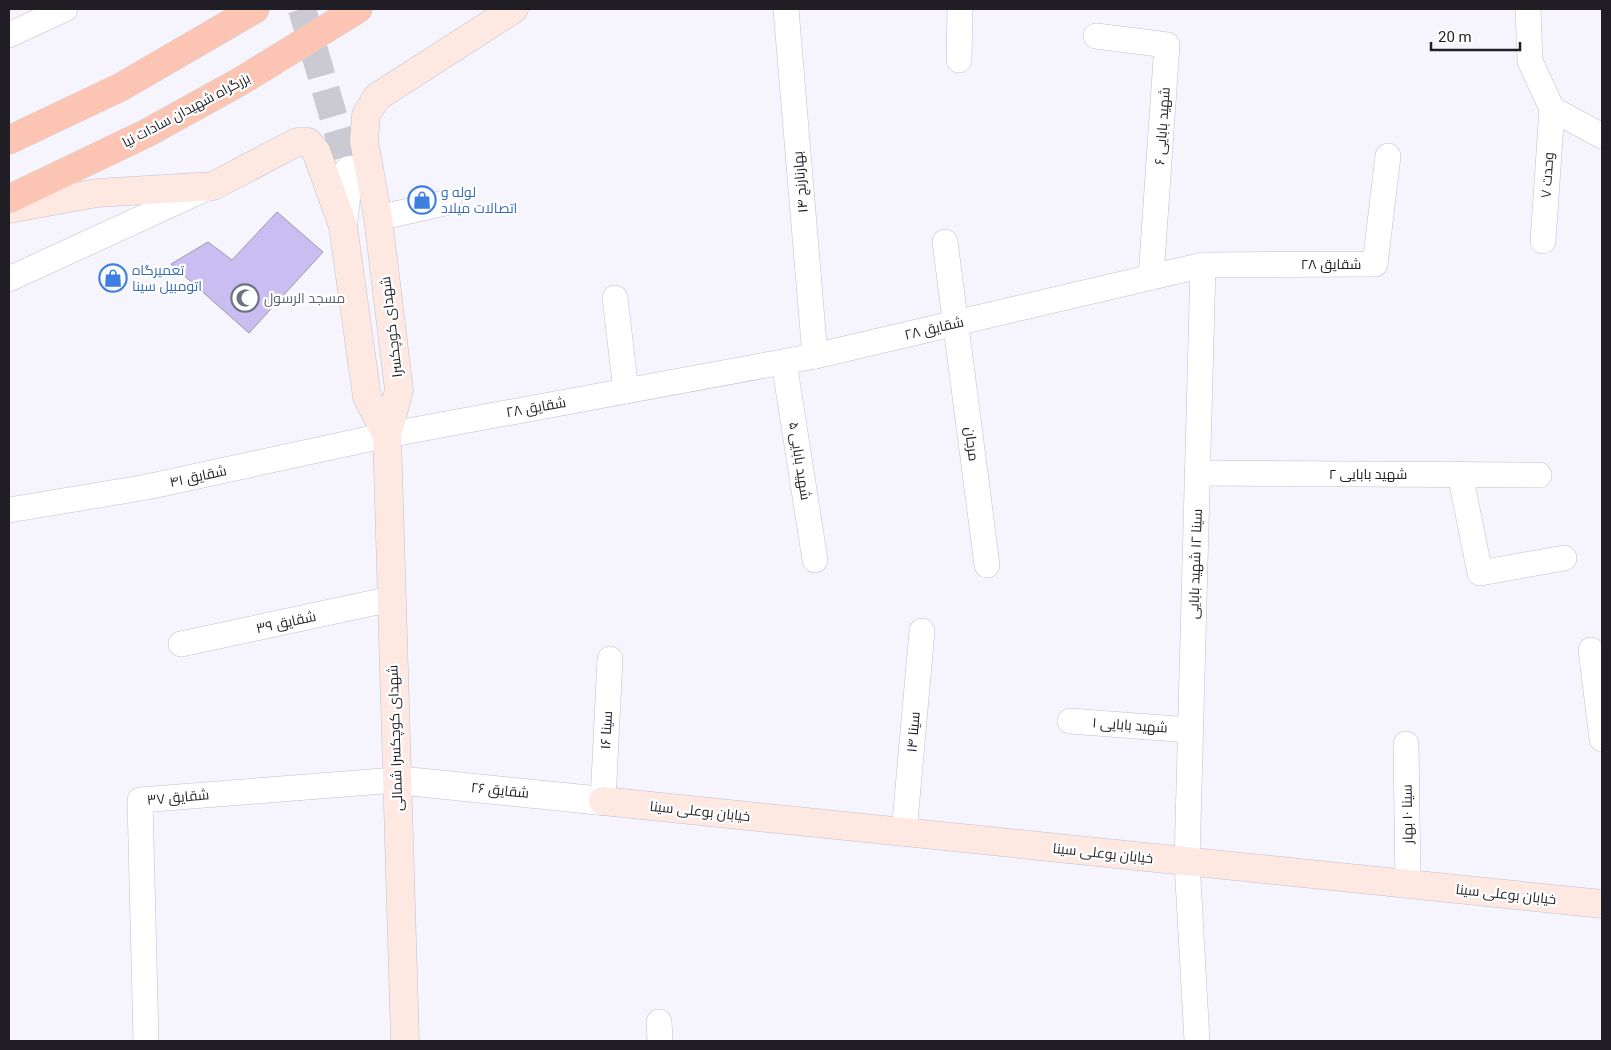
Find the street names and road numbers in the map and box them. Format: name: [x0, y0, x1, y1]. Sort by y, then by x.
street label: بزرگراه شهیدان سادات نیا: [119, 70, 253, 150]
street label: شهید بابایی ۶: [1151, 87, 1173, 165]
street label: بهارنارنج ۱۴: [789, 150, 812, 214]
street label: وحدت ۷: [1537, 151, 1557, 199]
street label: شقایق ۲۸: [1301, 256, 1361, 273]
street label: شهدای کوچکسرا: [377, 275, 407, 378]
street label: شقایق ۲۸: [903, 313, 966, 344]
street label: شقایق ۲۸: [505, 394, 567, 421]
street label: شهید بابایی ۵: [786, 421, 814, 501]
street label: مرجان: [962, 426, 982, 462]
street label: شقایق ۴۱: [168, 462, 228, 491]
street label: شهید بابایی ۲: [1329, 466, 1407, 482]
street label: سینا ۱۲ شهید بابایی: [1185, 509, 1205, 619]
street label: شقایق ۳۹: [254, 608, 318, 637]
street label: شهدای کوچکسرا شمالی: [384, 664, 408, 812]
street label: سینا ۱۶: [597, 710, 615, 750]
street label: سینا ۱۴: [903, 711, 923, 753]
street label: شهید بابایی ۱: [1092, 714, 1168, 736]
street label: شقایق ۲۶: [470, 779, 530, 802]
street label: سینا ۱۰ بهار: [1398, 784, 1416, 845]
street label: شقایق ۳۷: [146, 786, 210, 809]
street label: خیابان بوعلی سینا: [649, 798, 751, 824]
street label: خیابان بوعلی سینا: [1052, 840, 1154, 866]
street label: خیابان بوعلی سینا: [1455, 881, 1557, 907]

